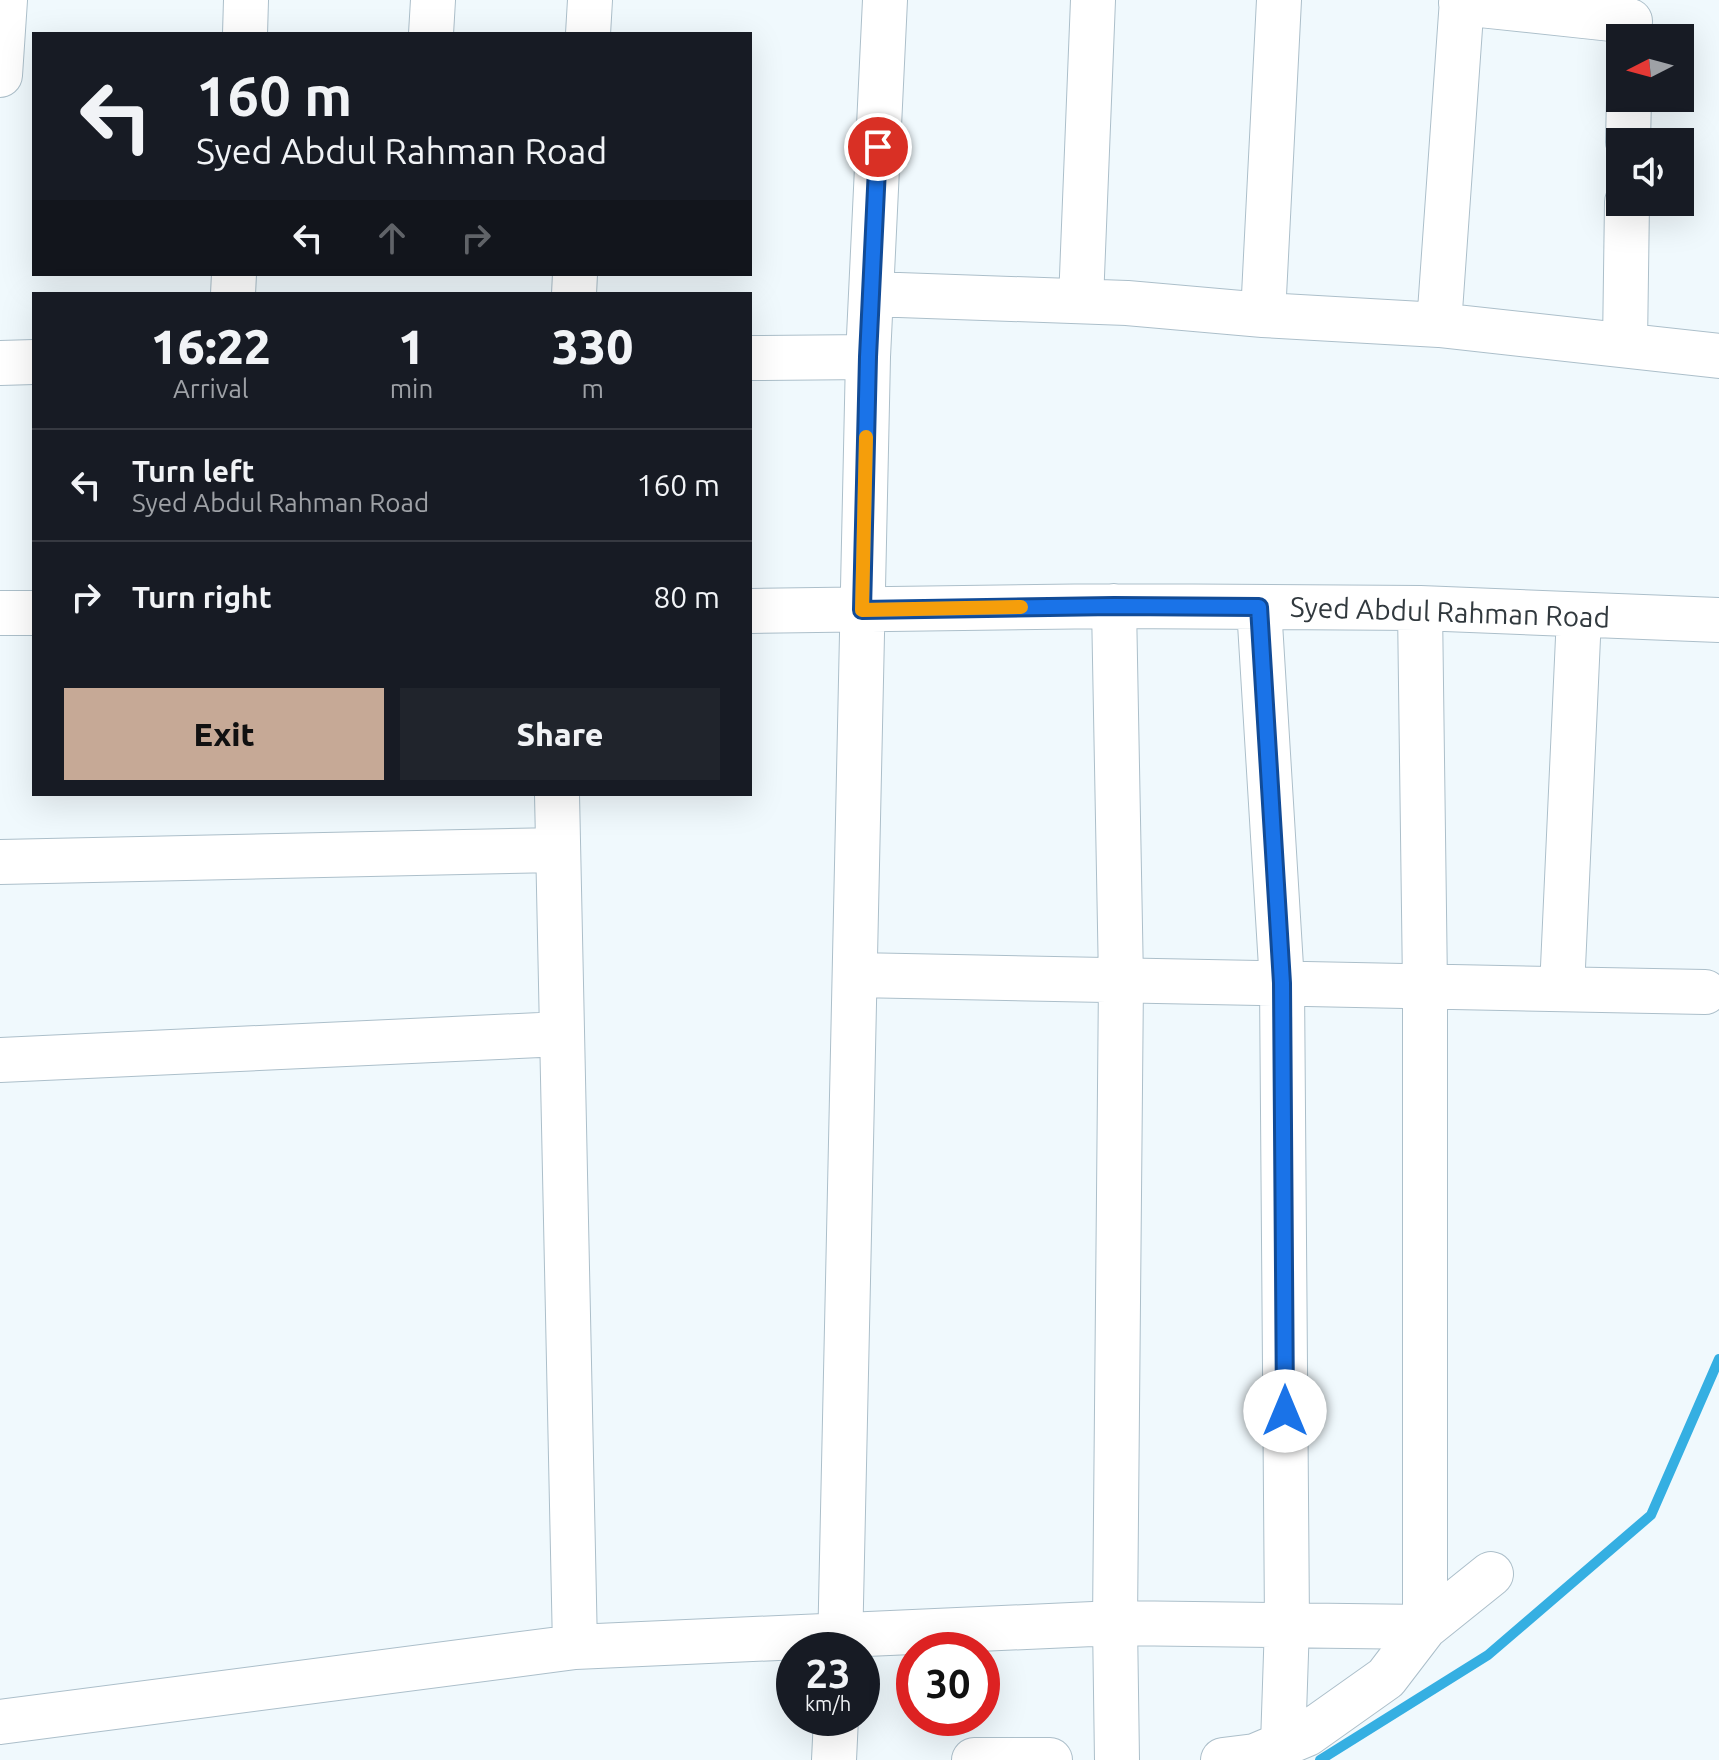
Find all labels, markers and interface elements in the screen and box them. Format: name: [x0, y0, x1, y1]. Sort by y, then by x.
north arrow: [1606, 24, 1694, 112]
map controls: [1606, 24, 1694, 216]
icon: left: [64, 64, 168, 168]
text: 160 m: [196, 64, 352, 127]
pin: [844, 113, 912, 181]
icon: arrive: [856, 125, 900, 169]
button: sound: [1606, 128, 1694, 216]
text: Syed Abdul Rahman Road: [196, 130, 607, 171]
icon: left: [286, 216, 330, 260]
icon: ahead: [370, 216, 414, 260]
icon: right: [454, 216, 498, 260]
text: 16:22: [151, 319, 271, 373]
text: 1: [398, 319, 425, 373]
text: 330: [552, 319, 633, 373]
text: Arrival: [173, 374, 249, 403]
text: min: [390, 374, 433, 403]
text: m: [581, 374, 604, 403]
text: Turn left: [132, 454, 254, 488]
icon: left: [64, 463, 108, 507]
text: 160 m: [636, 468, 720, 502]
text: Syed Abdul Rahman Road: [132, 488, 429, 517]
icon: right: [64, 575, 108, 619]
text: Turn right: [132, 580, 272, 614]
text: 80 m: [653, 580, 720, 614]
street label: Syed Abdul Rahman Road: [1290, 590, 1610, 633]
button: Exit: [64, 688, 384, 780]
button: Share: [400, 688, 720, 780]
position arrow: [1243, 1369, 1327, 1453]
speed limit sign: 30: [896, 1632, 1000, 1736]
text: 23: [805, 1651, 851, 1696]
text: km/h: [805, 1692, 851, 1715]

